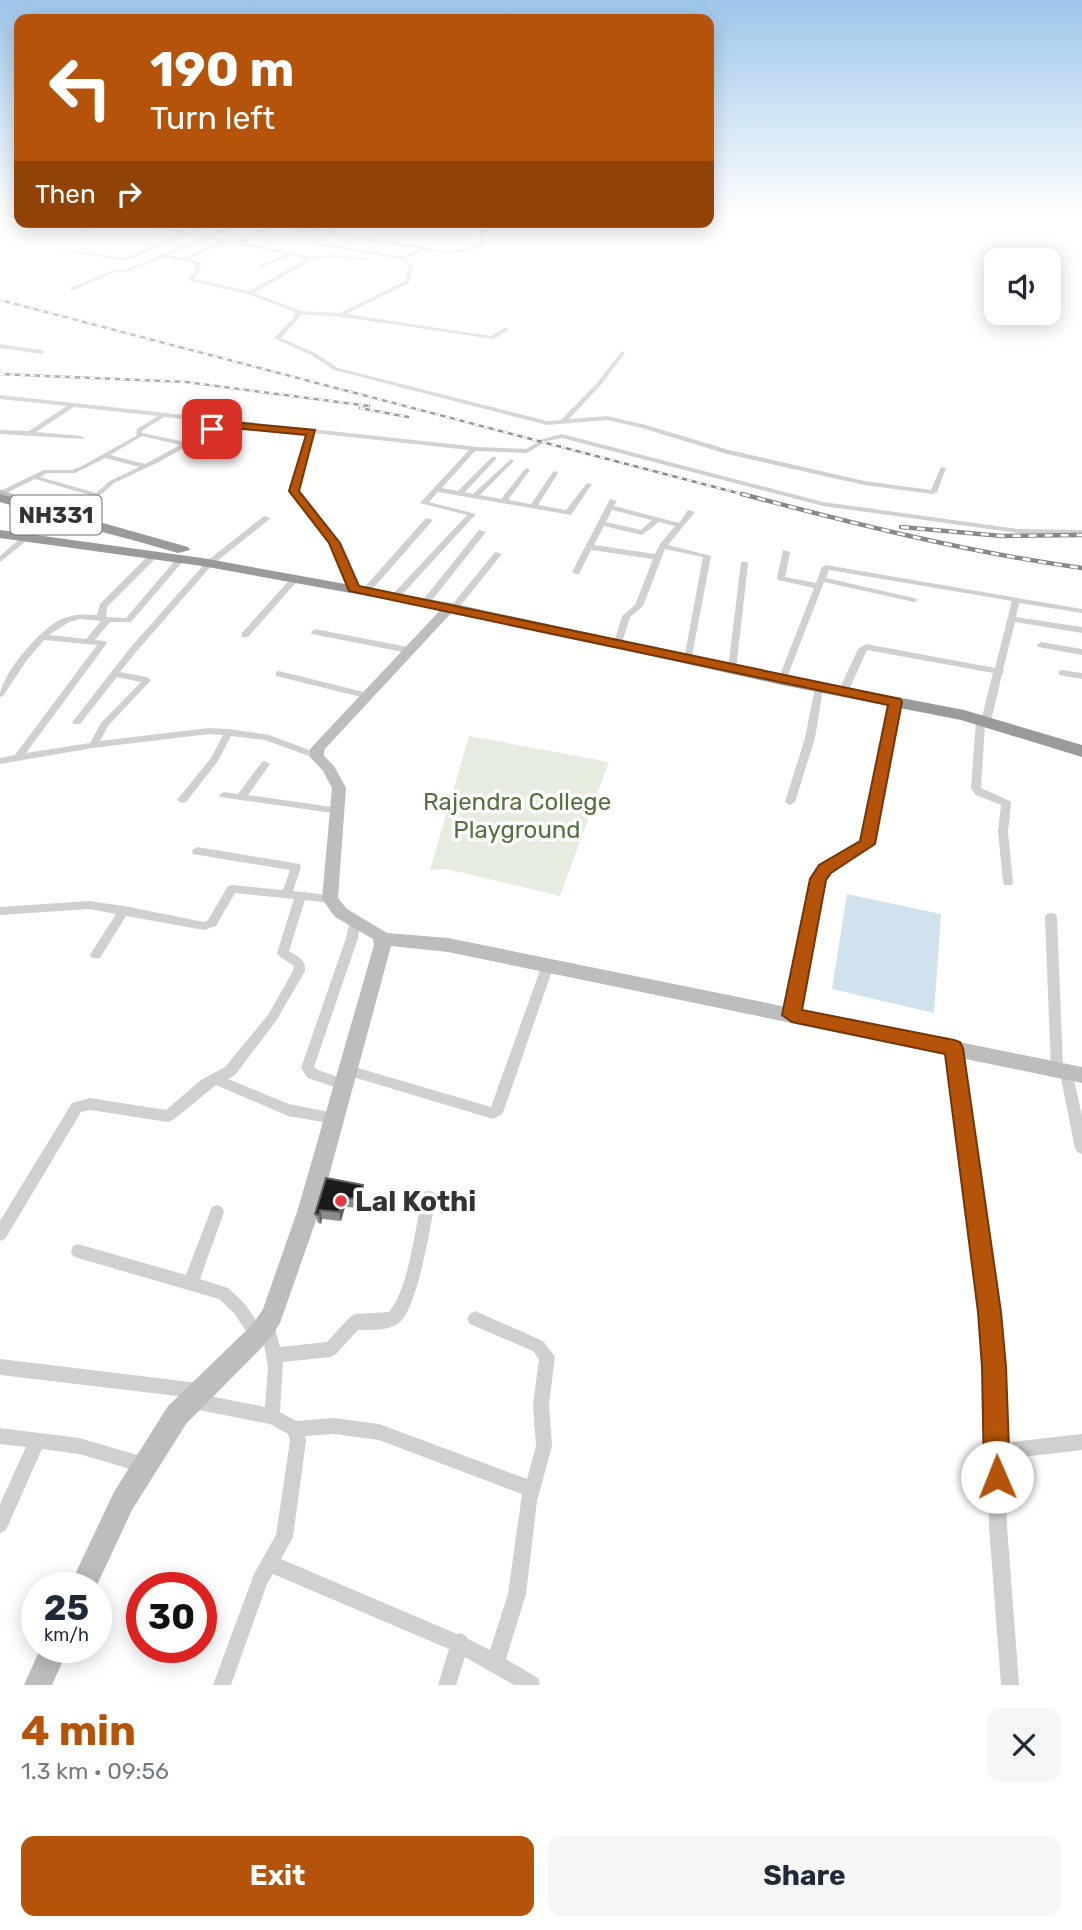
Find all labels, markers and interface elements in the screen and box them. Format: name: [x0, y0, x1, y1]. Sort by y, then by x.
text: 190 m: [150, 40, 294, 98]
icon: left: [35, 42, 126, 133]
text: Turn left: [150, 99, 275, 137]
icon: right: [110, 175, 148, 213]
text: Then: [35, 179, 96, 210]
map controls: [984, 248, 1061, 325]
button: sound: [984, 248, 1061, 325]
pin: [182, 399, 242, 459]
icon: arrive: [193, 410, 231, 448]
road number: NH331: [10, 495, 102, 534]
park label: Rajendra College Playground: [423, 788, 611, 844]
place label: Lal Kothi: [355, 1185, 476, 1218]
marker: Lal Kothi: [333, 1193, 349, 1209]
position arrow: [960, 1440, 1034, 1514]
speed limit sign: 30: [126, 1572, 217, 1663]
text: 25: [44, 1587, 89, 1629]
text: km/h: [44, 1624, 89, 1646]
text: 4 min: [21, 1706, 136, 1756]
button: close: [987, 1708, 1061, 1782]
text: 1.3 km · 09:56: [21, 1757, 169, 1785]
button: Exit: [21, 1836, 534, 1916]
button: Share: [548, 1836, 1061, 1916]

